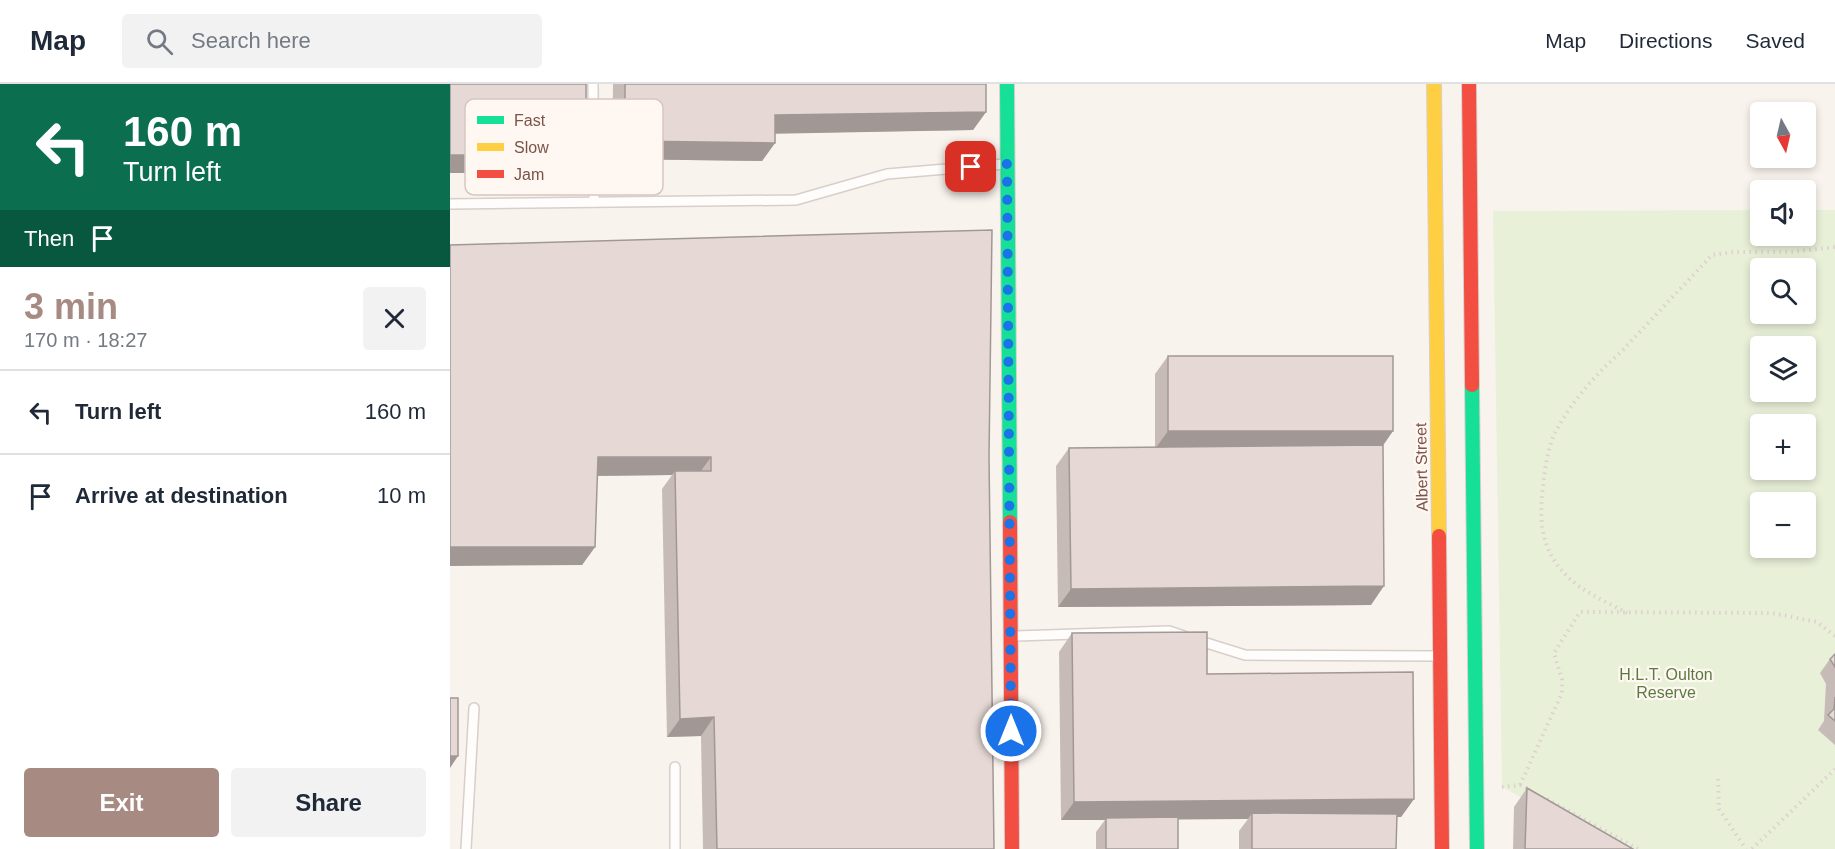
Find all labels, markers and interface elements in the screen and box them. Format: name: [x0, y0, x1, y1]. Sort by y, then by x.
search box: [122, 14, 542, 68]
text: Map: [30, 25, 86, 56]
icon: search: [143, 25, 176, 58]
text: Search here: [191, 28, 311, 53]
text: Map: [1545, 29, 1586, 52]
text: Directions: [1619, 29, 1712, 52]
text: Saved: [1745, 29, 1805, 52]
legend: [465, 99, 663, 195]
north arrow: [1750, 102, 1816, 168]
map controls: [1750, 102, 1816, 558]
icon: left: [24, 108, 102, 186]
text: 160 m: [123, 108, 242, 155]
text: Fast: [514, 112, 546, 129]
text: Slow: [514, 139, 549, 156]
pin: [945, 141, 996, 192]
icon: arrive: [954, 150, 987, 183]
text: Turn left: [123, 157, 221, 187]
text: Jam: [514, 166, 544, 183]
button: sound: [1750, 180, 1816, 246]
icon: arrive: [86, 222, 119, 255]
text: Then: [24, 226, 74, 251]
button: search: [1750, 258, 1816, 324]
text: 3 min: [24, 286, 118, 327]
button: close: [363, 287, 426, 350]
text: 170 m · 18:27: [24, 329, 147, 351]
button: layers: [1750, 336, 1816, 402]
icon: left: [24, 396, 57, 429]
text: Turn left: [75, 399, 161, 424]
text: 160 m: [365, 399, 426, 424]
button: +: [1750, 414, 1816, 480]
street label: Albert Street: [1412, 422, 1431, 512]
icon: arrive: [24, 480, 57, 513]
text: Arrive at destination: [75, 483, 288, 508]
text: 10 m: [377, 483, 426, 508]
button: −: [1750, 492, 1816, 558]
park label: H.L.T. Oulton Reserve: [1619, 666, 1713, 701]
position arrow: [979, 699, 1043, 763]
button: Exit: [24, 768, 219, 837]
button: Share: [231, 768, 426, 837]

